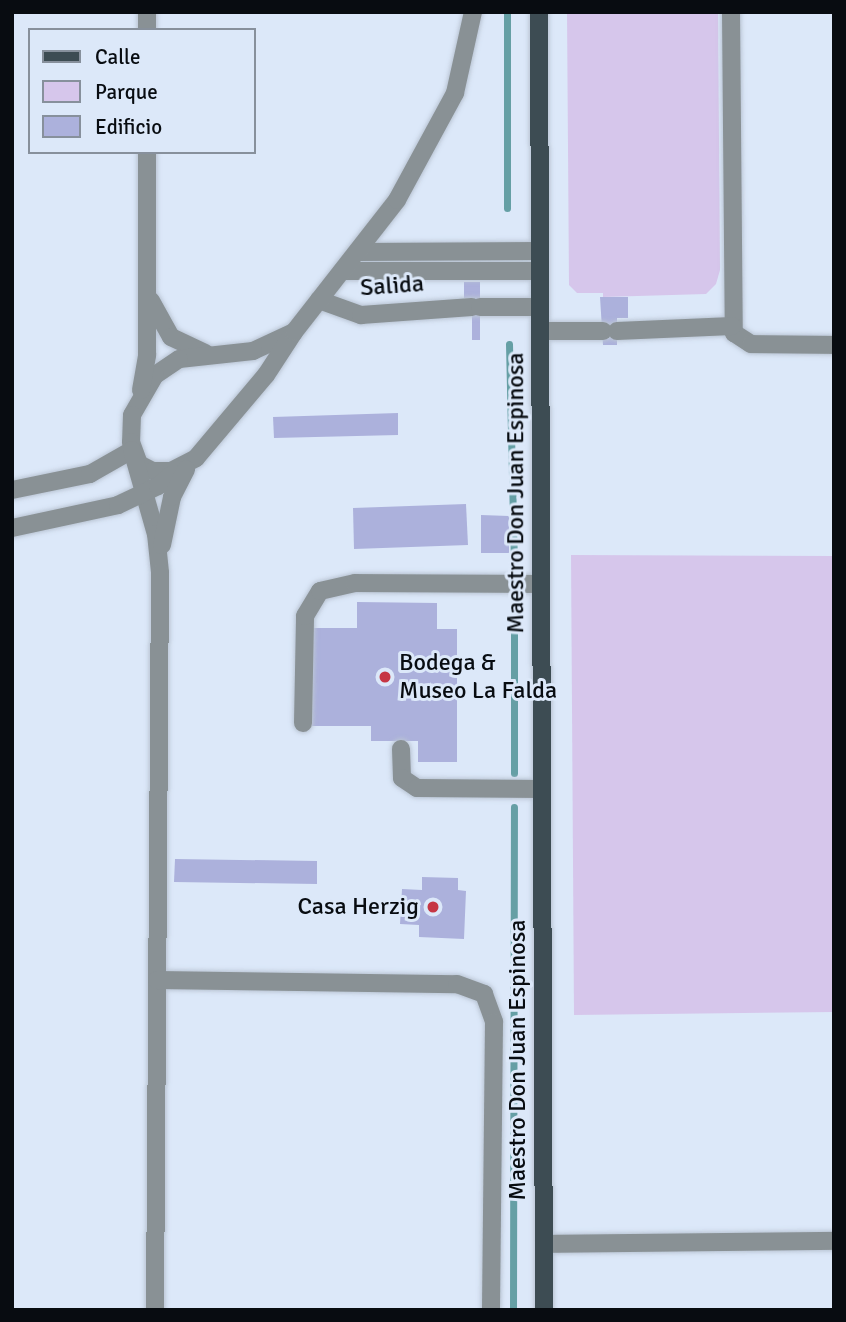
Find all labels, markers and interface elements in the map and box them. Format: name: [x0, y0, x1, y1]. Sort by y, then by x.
legend: [28, 28, 256, 154]
text: Calle: [95, 44, 141, 70]
text: Parque: [95, 79, 158, 105]
text: Edificio: [95, 114, 162, 140]
street label: Salida: [359, 269, 425, 303]
street label: Maestro Don Juan Espinosa: [502, 353, 530, 633]
place label: Bodega & Museo La Falda: [399, 649, 557, 705]
marker: Bodega & Museo La Falda: [377, 669, 393, 685]
place label: Casa Herzig: [297, 893, 419, 921]
marker: Casa Herzig: [425, 899, 441, 915]
street label: Maestro Don Juan Espinosa: [504, 920, 532, 1200]

